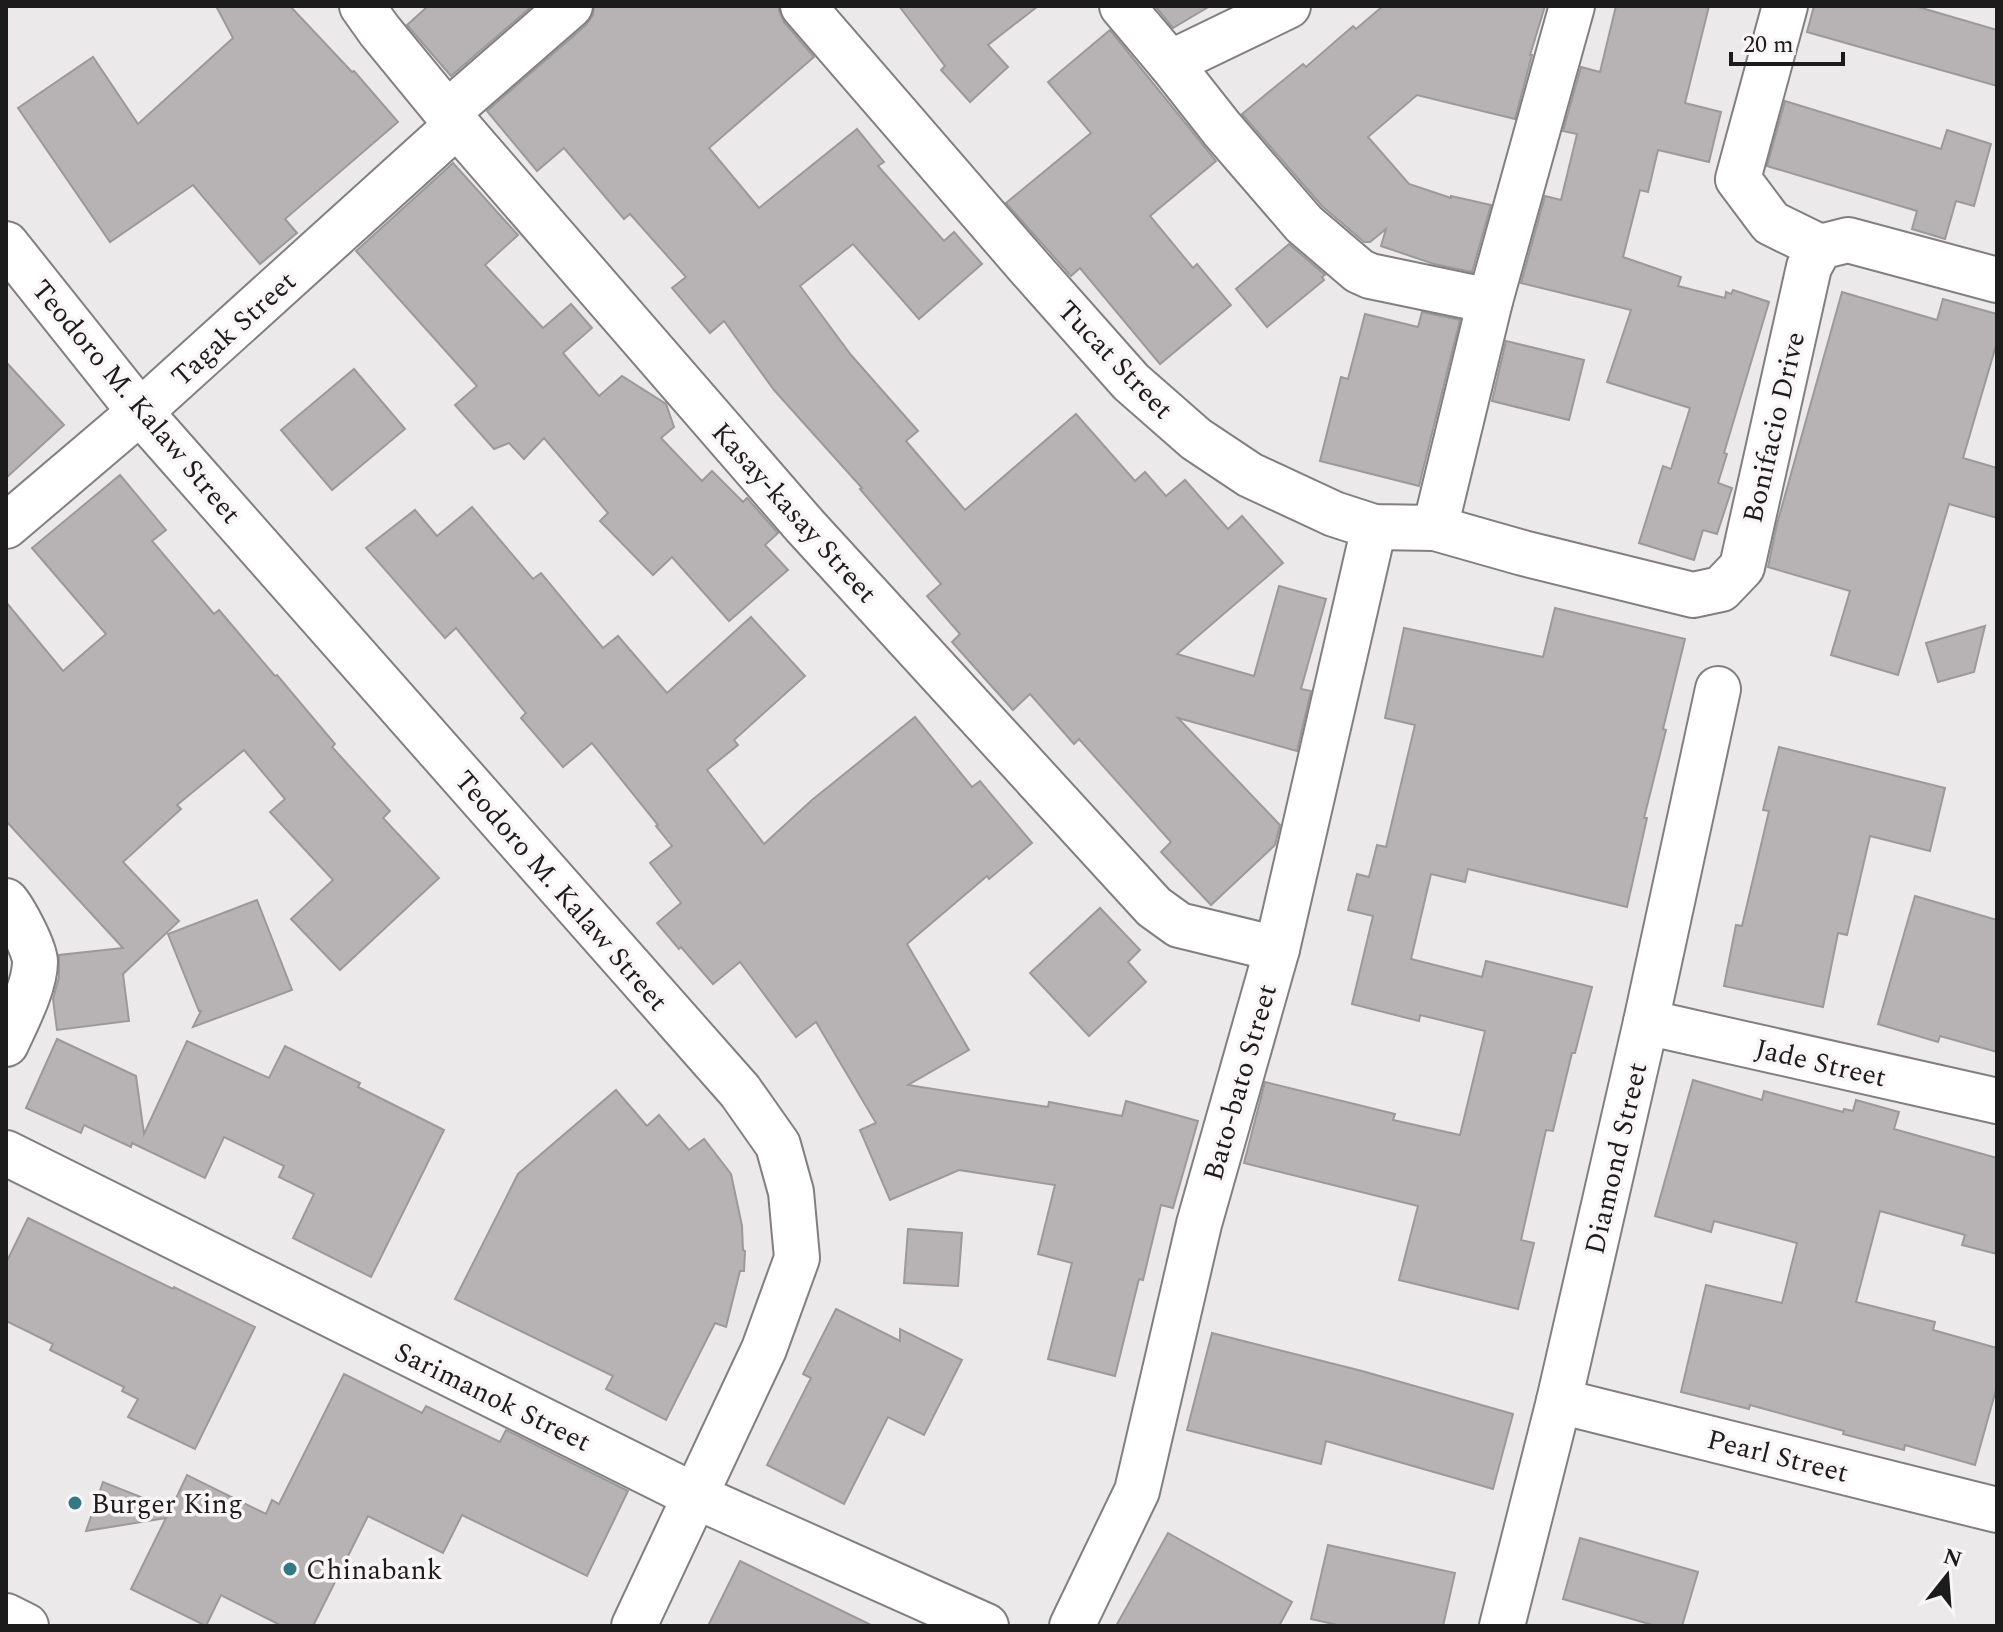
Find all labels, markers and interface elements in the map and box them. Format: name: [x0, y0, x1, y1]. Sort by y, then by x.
scale bar: [1731, 16, 1843, 66]
text: 20 m: [1743, 27, 1794, 63]
street label: Tagak Street: [162, 261, 306, 397]
street label: Teodoro M. Kalaw Street: [20, 270, 251, 534]
street label: Tucat Street: [1047, 291, 1183, 430]
street label: Bonifacio Drive: [1732, 328, 1817, 527]
street label: Kasay-kasay Street: [701, 413, 887, 613]
street label: Teodoro M. Kalaw Street: [444, 761, 678, 1021]
street label: Bato-bato Street: [1192, 979, 1289, 1186]
street label: Jade Street: [1751, 1028, 1891, 1099]
street label: Diamond Street: [1573, 1058, 1659, 1259]
street label: Sarimanok Street: [387, 1331, 598, 1464]
street label: Pearl Street: [1702, 1418, 1853, 1495]
place label: Burger King: [91, 1483, 243, 1526]
marker: Burger King: [66, 1494, 84, 1512]
north arrow: [1907, 1536, 1987, 1616]
text: N: [1939, 1540, 1966, 1577]
place label: Chinabank: [306, 1549, 442, 1592]
marker: Chinabank: [281, 1560, 299, 1578]

